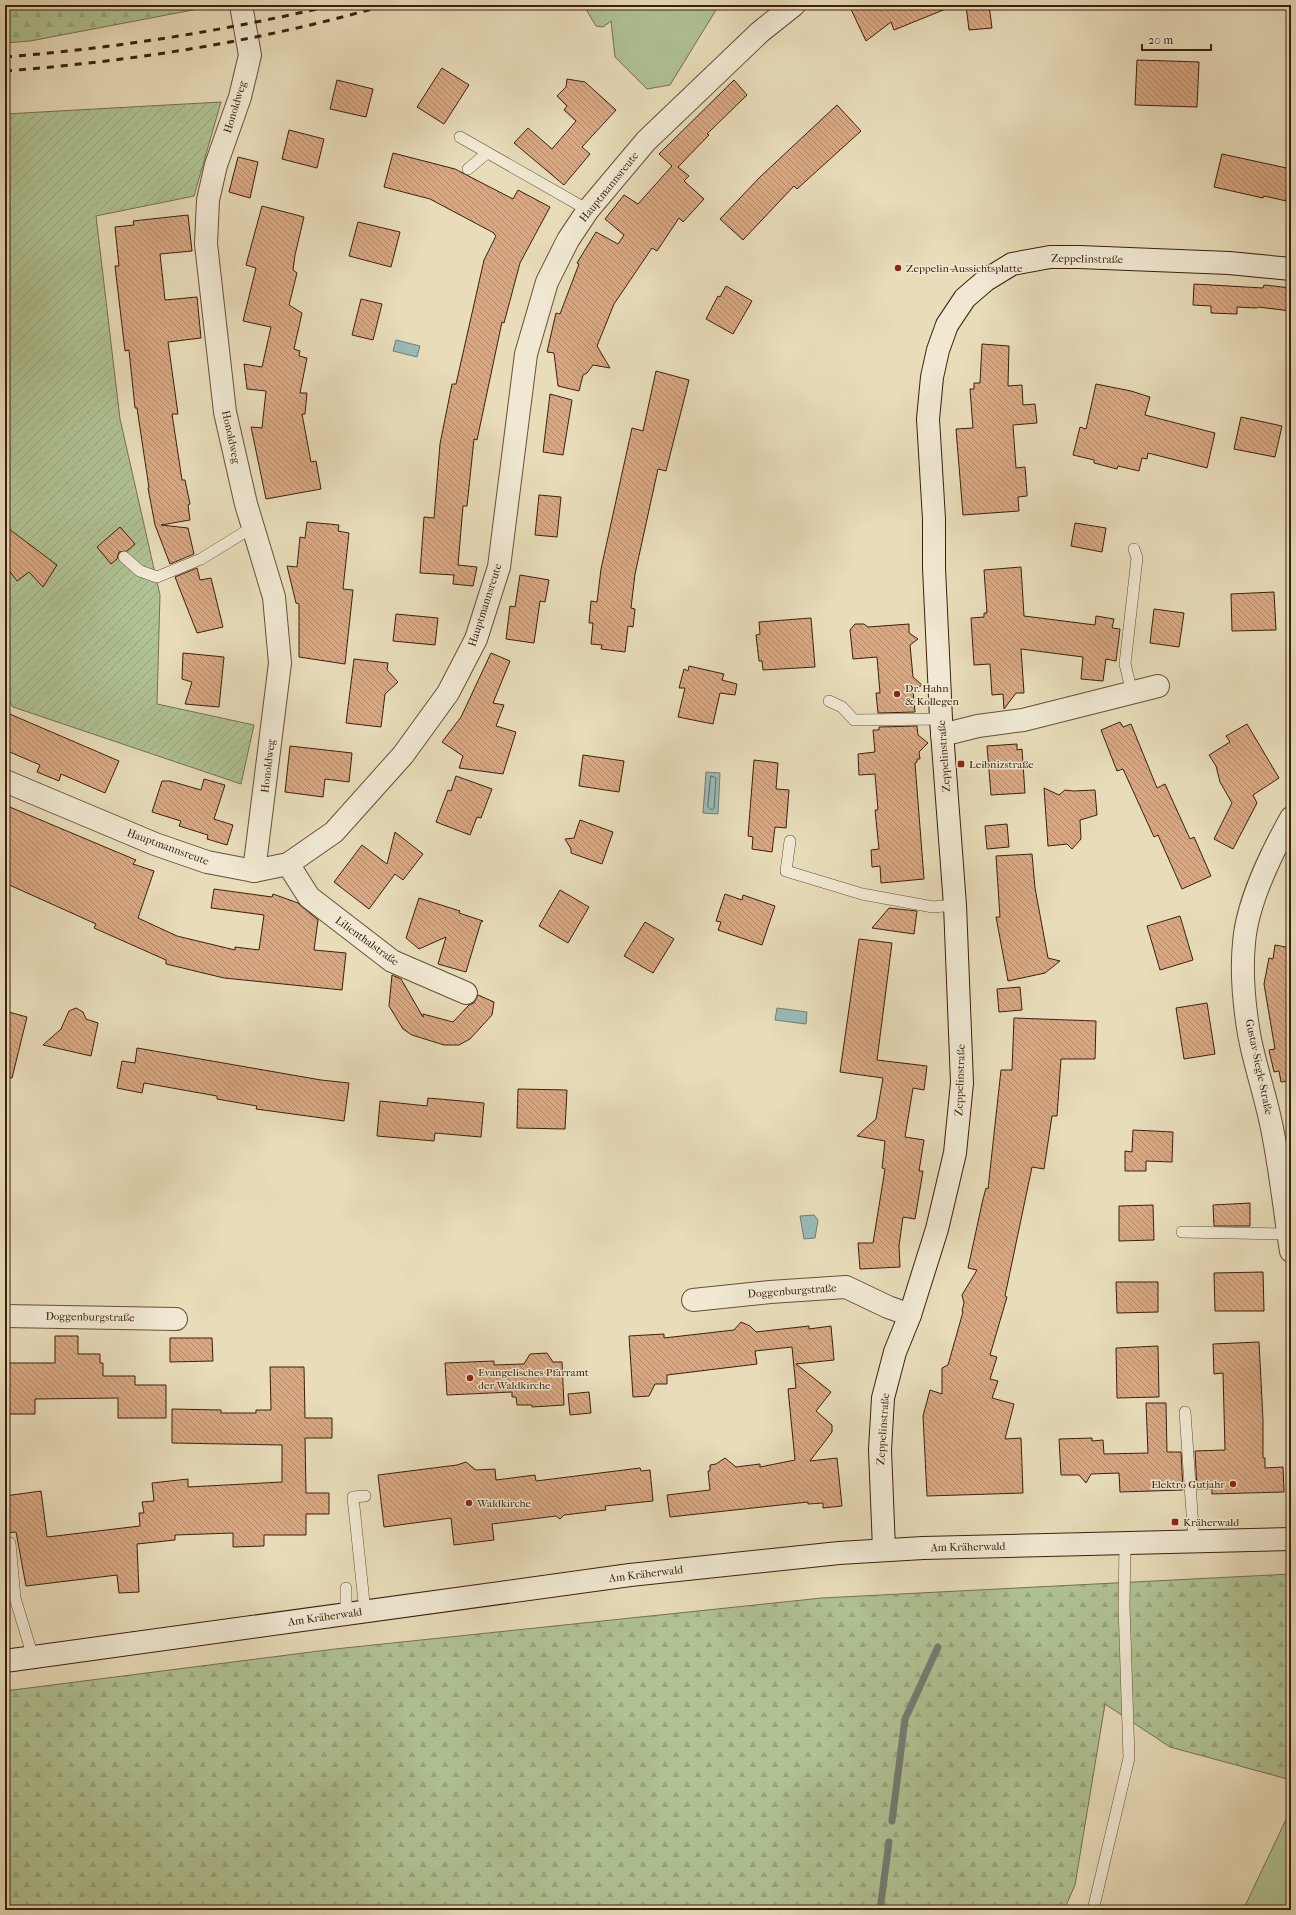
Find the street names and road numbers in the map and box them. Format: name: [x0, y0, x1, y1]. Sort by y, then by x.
street label: Honoldweg: [221, 79, 249, 135]
street label: Hauptmannsreute: [577, 149, 642, 225]
street label: Zeppelinstraße: [1051, 252, 1124, 266]
street label: Honoldweg: [219, 409, 243, 465]
street label: Hauptmannsreute: [465, 561, 505, 648]
street label: Zeppelinstraße: [935, 719, 953, 792]
street label: Honoldweg: [258, 738, 278, 794]
street label: Hauptmannsreute: [125, 826, 211, 868]
street label: Lilienthalstraße: [333, 914, 402, 969]
street label: Gustav-Siegle-Straße: [1243, 1018, 1276, 1117]
street label: Zeppelinstraße: [952, 1043, 968, 1116]
street label: Doggenburgstraße: [747, 1281, 837, 1301]
street label: Doggenburgstraße: [45, 1310, 135, 1324]
street label: Zeppelinstraße: [874, 1392, 892, 1465]
street label: Am Kräherwald: [929, 1540, 1007, 1554]
street label: Am Kräherwald: [607, 1563, 685, 1585]
street label: Am Kräherwald: [286, 1605, 364, 1629]

